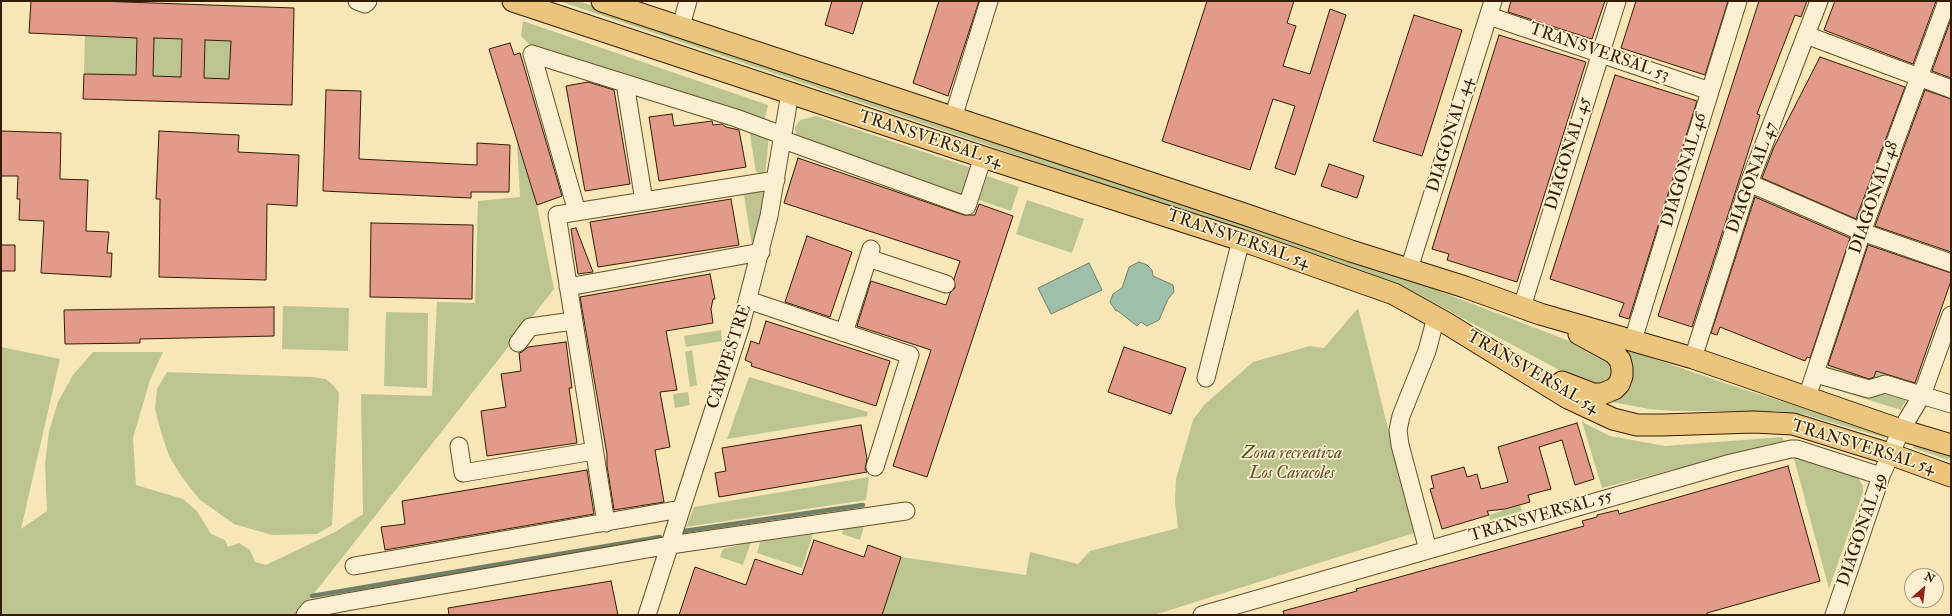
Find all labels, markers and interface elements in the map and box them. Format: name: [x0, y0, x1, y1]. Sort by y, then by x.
street label: TRANSVERSAL 53: [1526, 19, 1672, 87]
street label: DIAGONAL 44: [1424, 75, 1478, 195]
street label: DIAGONAL 45: [1542, 95, 1596, 213]
street label: TRANSVERSAL 54: [856, 107, 1004, 173]
street label: DIAGONAL 46: [1658, 110, 1712, 230]
street label: DIAGONAL 47: [1723, 119, 1783, 237]
street label: DIAGONAL 48: [1846, 139, 1904, 257]
street label: TRANSVERSAL 54: [1164, 206, 1312, 274]
street label: CAMPESTRE: [704, 302, 756, 412]
street label: TRANSVERSAL 54: [1462, 327, 1602, 419]
street label: TRANSVERSAL 54: [1789, 416, 1937, 480]
park label: Zona recreativa Los Caracoles: [1242, 444, 1342, 484]
street label: DIAGONAL 49: [1834, 471, 1892, 589]
street label: TRANSVERSAL 55: [1467, 487, 1615, 547]
north arrow: [1904, 568, 1944, 608]
text: N: [1922, 570, 1937, 586]

